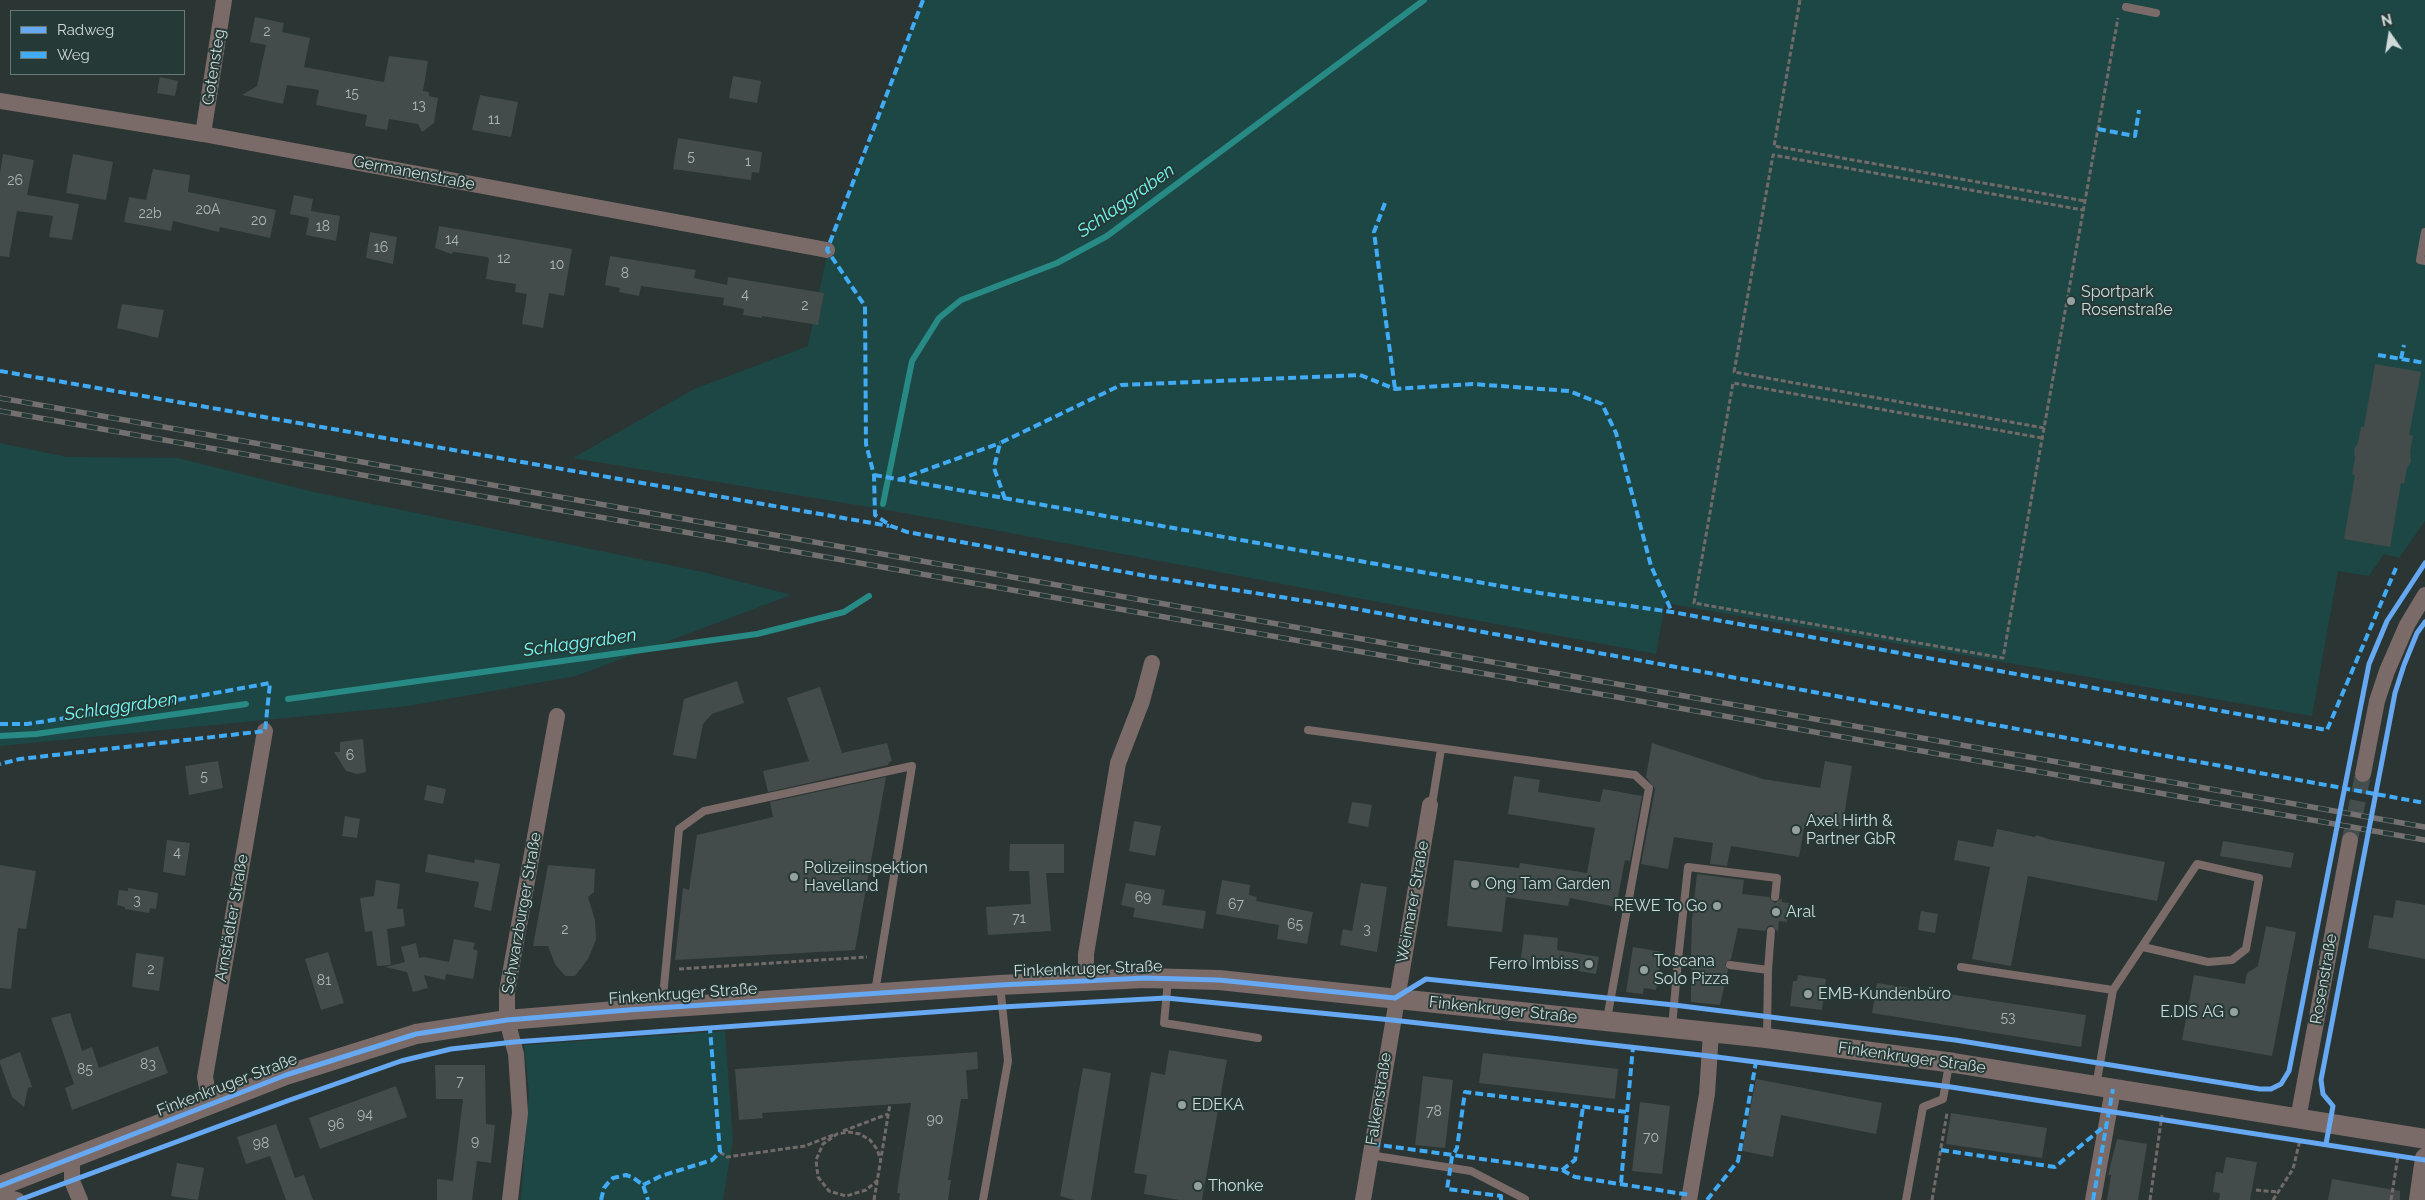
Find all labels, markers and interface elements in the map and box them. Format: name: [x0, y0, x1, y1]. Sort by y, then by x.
legend: [10, 10, 185, 75]
north arrow: [2365, 10, 2415, 60]
text: N: [2380, 11, 2394, 29]
text: Radweg: [57, 21, 114, 39]
house number: 2: [263, 24, 271, 40]
street label: Gotensteg: [198, 27, 230, 107]
text: Weg: [57, 46, 90, 64]
house number: 15: [345, 86, 359, 102]
house number: 13: [412, 98, 426, 114]
house number: 11: [488, 112, 500, 128]
house number: 5: [687, 149, 695, 165]
street label: Germanenstraße: [352, 152, 476, 194]
house number: 1: [745, 154, 751, 170]
water label: Schlaggraben: [1073, 159, 1179, 243]
house number: 26: [7, 173, 23, 189]
house number: 20A: [195, 202, 221, 218]
house number: 22b: [138, 206, 162, 222]
house number: 20: [251, 213, 267, 229]
house number: 18: [316, 219, 330, 235]
house number: 14: [445, 232, 459, 248]
house number: 16: [374, 240, 388, 256]
house number: 12: [497, 251, 511, 267]
house number: 10: [550, 257, 564, 273]
house number: 8: [621, 266, 629, 282]
place label: Sportpark Rosenstraße: [2081, 282, 2173, 320]
house number: 4: [741, 287, 749, 303]
marker: Sportpark Rosenstraße: [2065, 295, 2077, 307]
house number: 2: [801, 298, 809, 314]
water label: Schlaggraben: [522, 624, 638, 662]
water label: Schlaggraben: [63, 688, 179, 726]
house number: 6: [346, 748, 354, 764]
house number: 5: [200, 769, 208, 785]
place label: Axel Hirth & Partner GbR: [1806, 811, 1896, 849]
marker: Axel Hirth & Partner GbR: [1790, 824, 1802, 836]
street label: Schwarzburger Straße: [498, 831, 546, 995]
street label: Weimarer Straße: [1393, 839, 1433, 965]
house number: 4: [173, 845, 181, 861]
street label: Arnstädter Straße: [211, 853, 253, 983]
place label: Polizeiinspektion Havelland: [804, 858, 928, 896]
marker: Polizeiinspektion Havelland: [788, 871, 800, 883]
place label: Ong Tam Garden: [1485, 874, 1610, 894]
marker: Ong Tam Garden: [1469, 878, 1481, 890]
house number: 69: [1135, 890, 1151, 906]
house number: 3: [133, 893, 141, 909]
place label: REWE To Go: [1614, 896, 1707, 916]
house number: 67: [1228, 897, 1244, 913]
marker: REWE To Go: [1711, 900, 1723, 912]
place label: Aral: [1786, 902, 1815, 922]
marker: Aral: [1770, 906, 1782, 918]
house number: 71: [1012, 911, 1026, 927]
house number: 65: [1287, 917, 1303, 933]
house number: 2: [561, 922, 569, 938]
house number: 3: [1363, 922, 1371, 938]
street label: Rosenstraße: [2307, 932, 2341, 1026]
place label: Toscana Solo Pizza: [1654, 951, 1729, 989]
place label: Ferro Imbiss: [1489, 954, 1579, 974]
street label: Finkenkruger Straße: [1013, 957, 1163, 981]
marker: Ferro Imbiss: [1583, 958, 1595, 970]
house number: 2: [147, 962, 155, 978]
marker: Toscana Solo Pizza: [1638, 964, 1650, 976]
house number: 81: [317, 973, 331, 989]
street label: Finkenkruger Straße: [608, 979, 758, 1009]
place label: EMB-Kundenbüro: [1818, 984, 1951, 1004]
marker: EMB-Kundenbüro: [1802, 988, 1814, 1000]
street label: Finkenkruger Straße: [1428, 993, 1578, 1027]
place label: E.DIS AG: [2160, 1002, 2224, 1022]
marker: E.DIS AG: [2228, 1006, 2240, 1018]
house number: 53: [2000, 1010, 2016, 1026]
street label: Finkenkruger Straße: [1837, 1038, 1987, 1078]
street label: Finkenkruger Straße: [154, 1049, 300, 1121]
street label: Falkenstraße: [1362, 1051, 1396, 1147]
house number: 83: [140, 1057, 156, 1073]
house number: 85: [77, 1062, 93, 1078]
house number: 7: [456, 1074, 464, 1090]
place label: EDEKA: [1192, 1095, 1244, 1115]
marker: EDEKA: [1176, 1099, 1188, 1111]
house number: 78: [1426, 1104, 1442, 1120]
house number: 94: [357, 1107, 373, 1123]
house number: 90: [927, 1112, 943, 1128]
house number: 96: [328, 1117, 344, 1133]
house number: 70: [1643, 1130, 1659, 1146]
house number: 9: [471, 1134, 479, 1150]
house number: 98: [253, 1136, 269, 1152]
place label: Thonke: [1208, 1176, 1263, 1196]
marker: Thonke: [1192, 1180, 1204, 1192]

